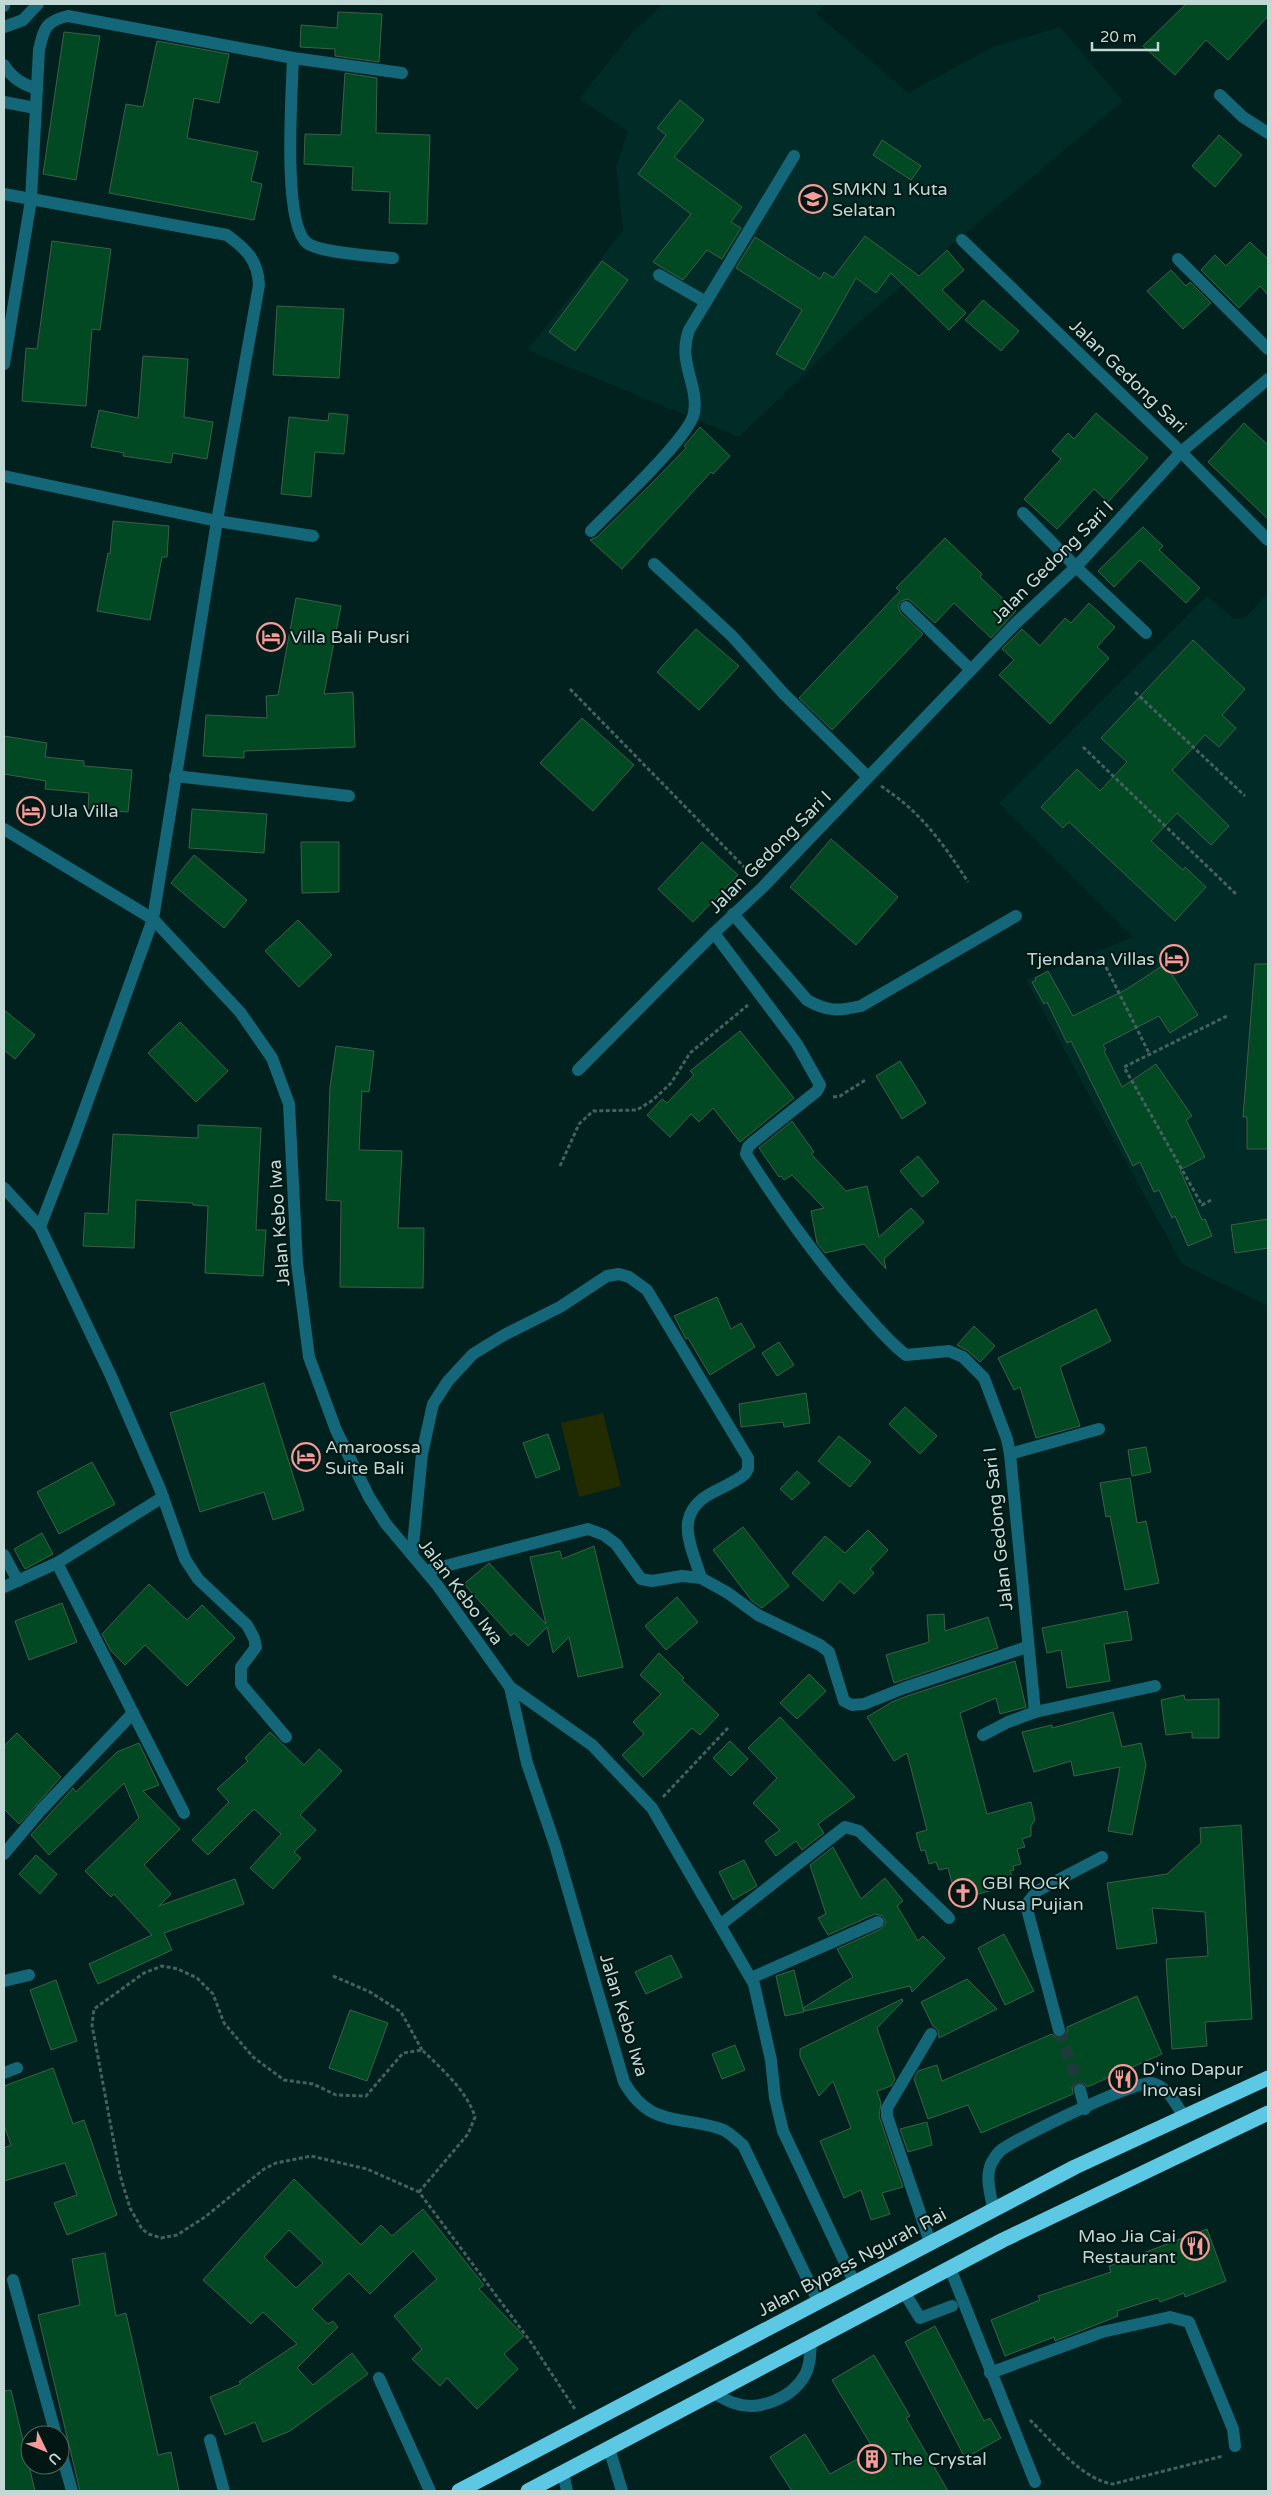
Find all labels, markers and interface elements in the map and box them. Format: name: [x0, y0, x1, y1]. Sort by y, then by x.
scale bar: [1092, 20, 1158, 52]
text: 20 m: [1100, 28, 1137, 46]
place label: SMKN 1 Kuta Selatan: [832, 178, 948, 221]
school or university icon: SMKN 1 Kuta Selatan: [798, 184, 828, 214]
street label: Jalan Gedong Sari: [1065, 314, 1191, 438]
street label: Jalan Gedong Sari I: [986, 496, 1118, 628]
hotel icon: Villa Bali Pusri: [256, 622, 286, 652]
place label: Villa Bali Pusri: [290, 626, 410, 648]
street label: Jalan Gedong Sari I: [704, 786, 836, 918]
hotel icon: Ula Villa: [16, 796, 46, 826]
place label: Ula Villa: [50, 800, 119, 822]
hotel icon: Tjendana Villas: [1159, 944, 1189, 974]
place label: Tjendana Villas: [1027, 948, 1155, 970]
street label: Jalan Kebo Iwa: [264, 1159, 294, 1287]
place label: Amaroossa Suite Bali: [325, 1436, 421, 1479]
hotel icon: Amaroossa Suite Bali: [291, 1442, 321, 1472]
street label: Jalan Gedong Sari I: [978, 1446, 1018, 1612]
street label: Jalan Kebo Iwa: [414, 1535, 508, 1649]
place label: GBI ROCK Nusa Pujian: [982, 1872, 1084, 1915]
church icon: GBI ROCK Nusa Pujian: [948, 1878, 978, 1908]
street label: Jalan Kebo Iwa: [595, 1951, 653, 2079]
place label: D'ino Dapur Inovasi: [1142, 2058, 1243, 2101]
restaurant icon: D'ino Dapur Inovasi: [1108, 2064, 1138, 2094]
street label: Jalan Bypass Ngurah Rai: [754, 2203, 950, 2321]
place label: Mao Jia Cai Restaurant: [1078, 2225, 1176, 2268]
restaurant icon: Mao Jia Cai Restaurant: [1180, 2231, 1210, 2261]
north arrow: [20, 2425, 70, 2475]
building icon: The Crystal: [857, 2444, 887, 2474]
place label: The Crystal: [891, 2448, 987, 2470]
text: U: [44, 2449, 64, 2468]

